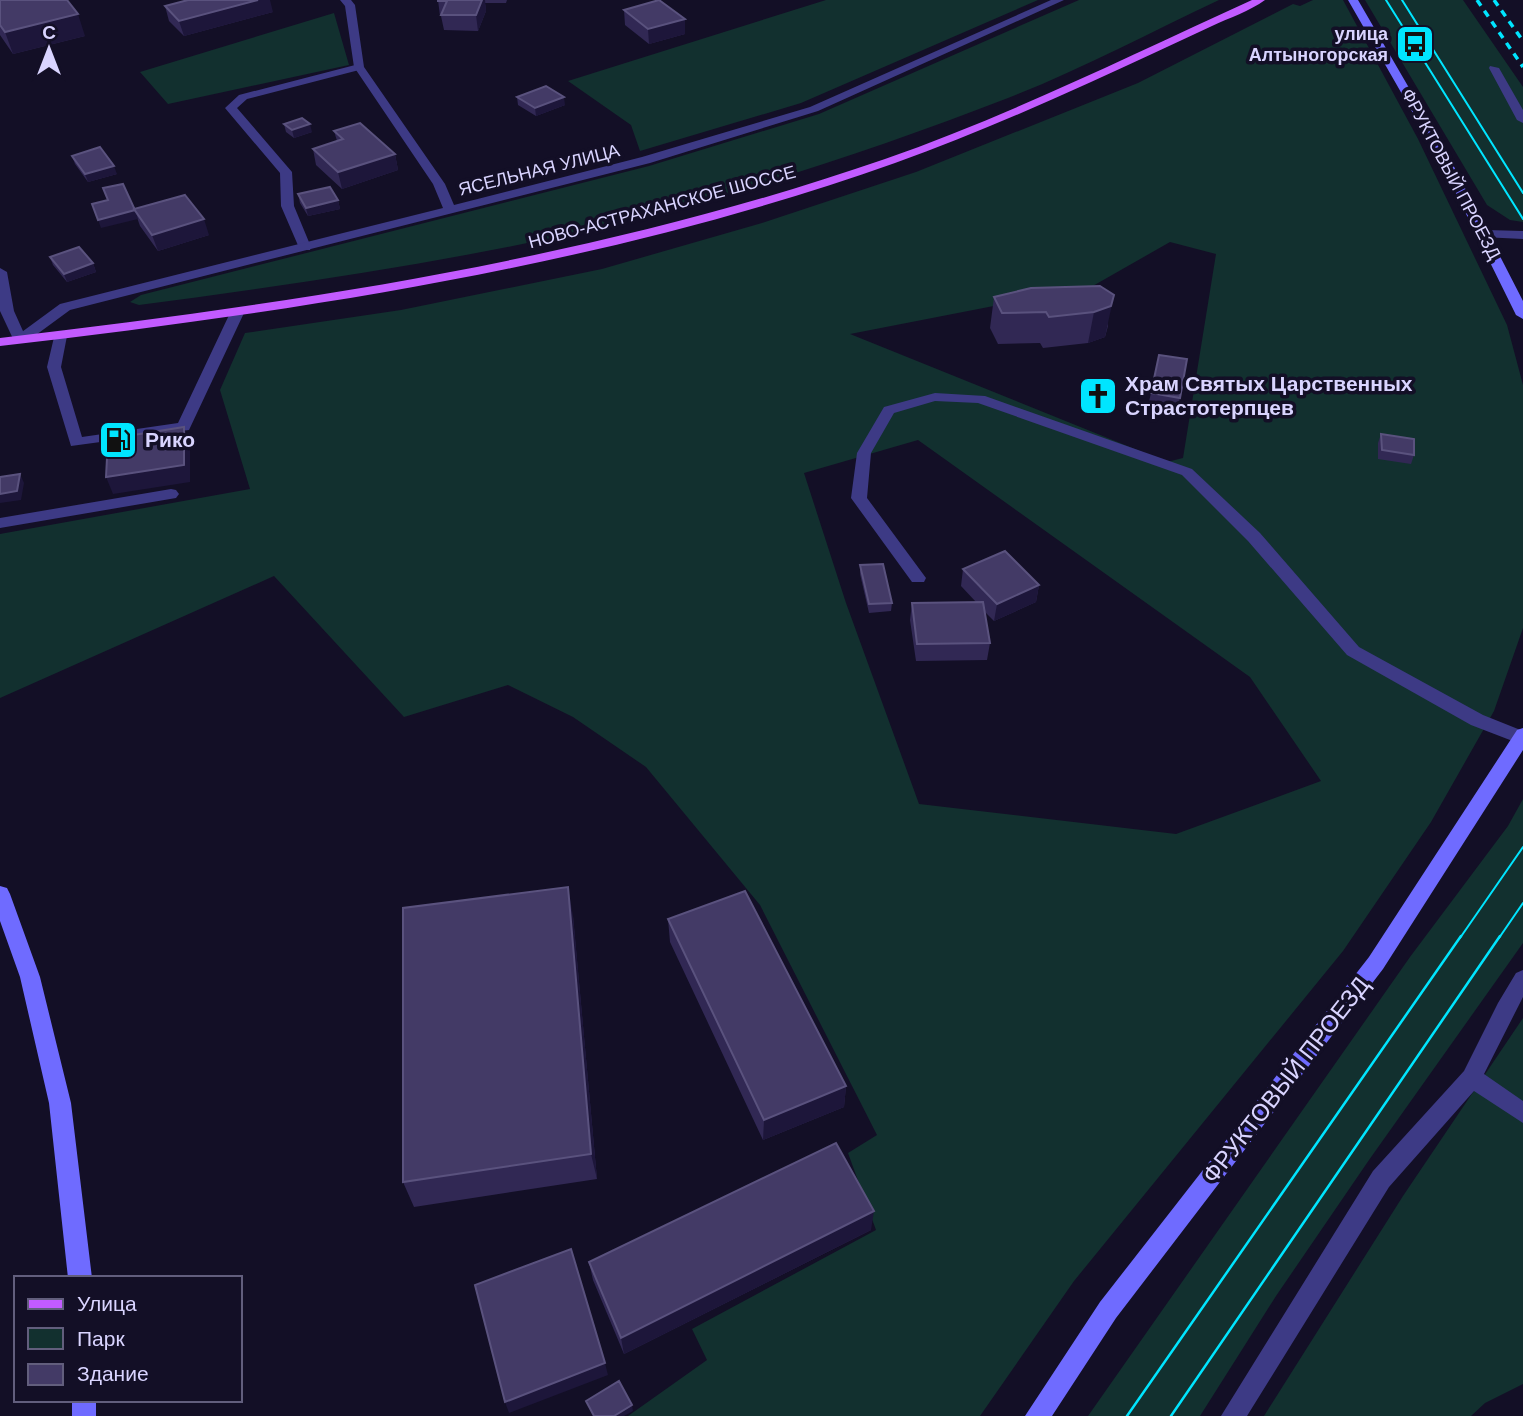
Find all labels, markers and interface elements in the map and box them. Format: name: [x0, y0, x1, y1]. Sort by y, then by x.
north arrow: [14, 14, 84, 84]
text: С: [42, 22, 56, 43]
bus stop icon: улица Алтыногорская: [1394, 23, 1436, 65]
place label: улица Алтыногорская: [1249, 24, 1389, 65]
street label: ФРУКТОВЫЙ ПРОЕЗД: [1397, 85, 1505, 263]
street label: ЯСЕЛЬНАЯ УЛИЦА: [456, 140, 622, 200]
street label: НОВО-АСТРАХАНСКОЕ ШОССЕ: [526, 162, 798, 252]
place label: Храм Святых Царственных Страстотерпцев: [1125, 372, 1413, 419]
church icon: Храм Святых Царственных Страстотерпцев: [1077, 375, 1119, 417]
fuel station icon: Рико: [97, 419, 139, 461]
place label: Рико: [145, 428, 195, 451]
street label: ФРУКТОВЫЙ ПРОЕЗД: [1197, 971, 1374, 1188]
legend: [14, 1276, 242, 1402]
text: Улица: [77, 1292, 137, 1315]
text: Парк: [77, 1327, 125, 1350]
text: Здание: [77, 1362, 149, 1385]

